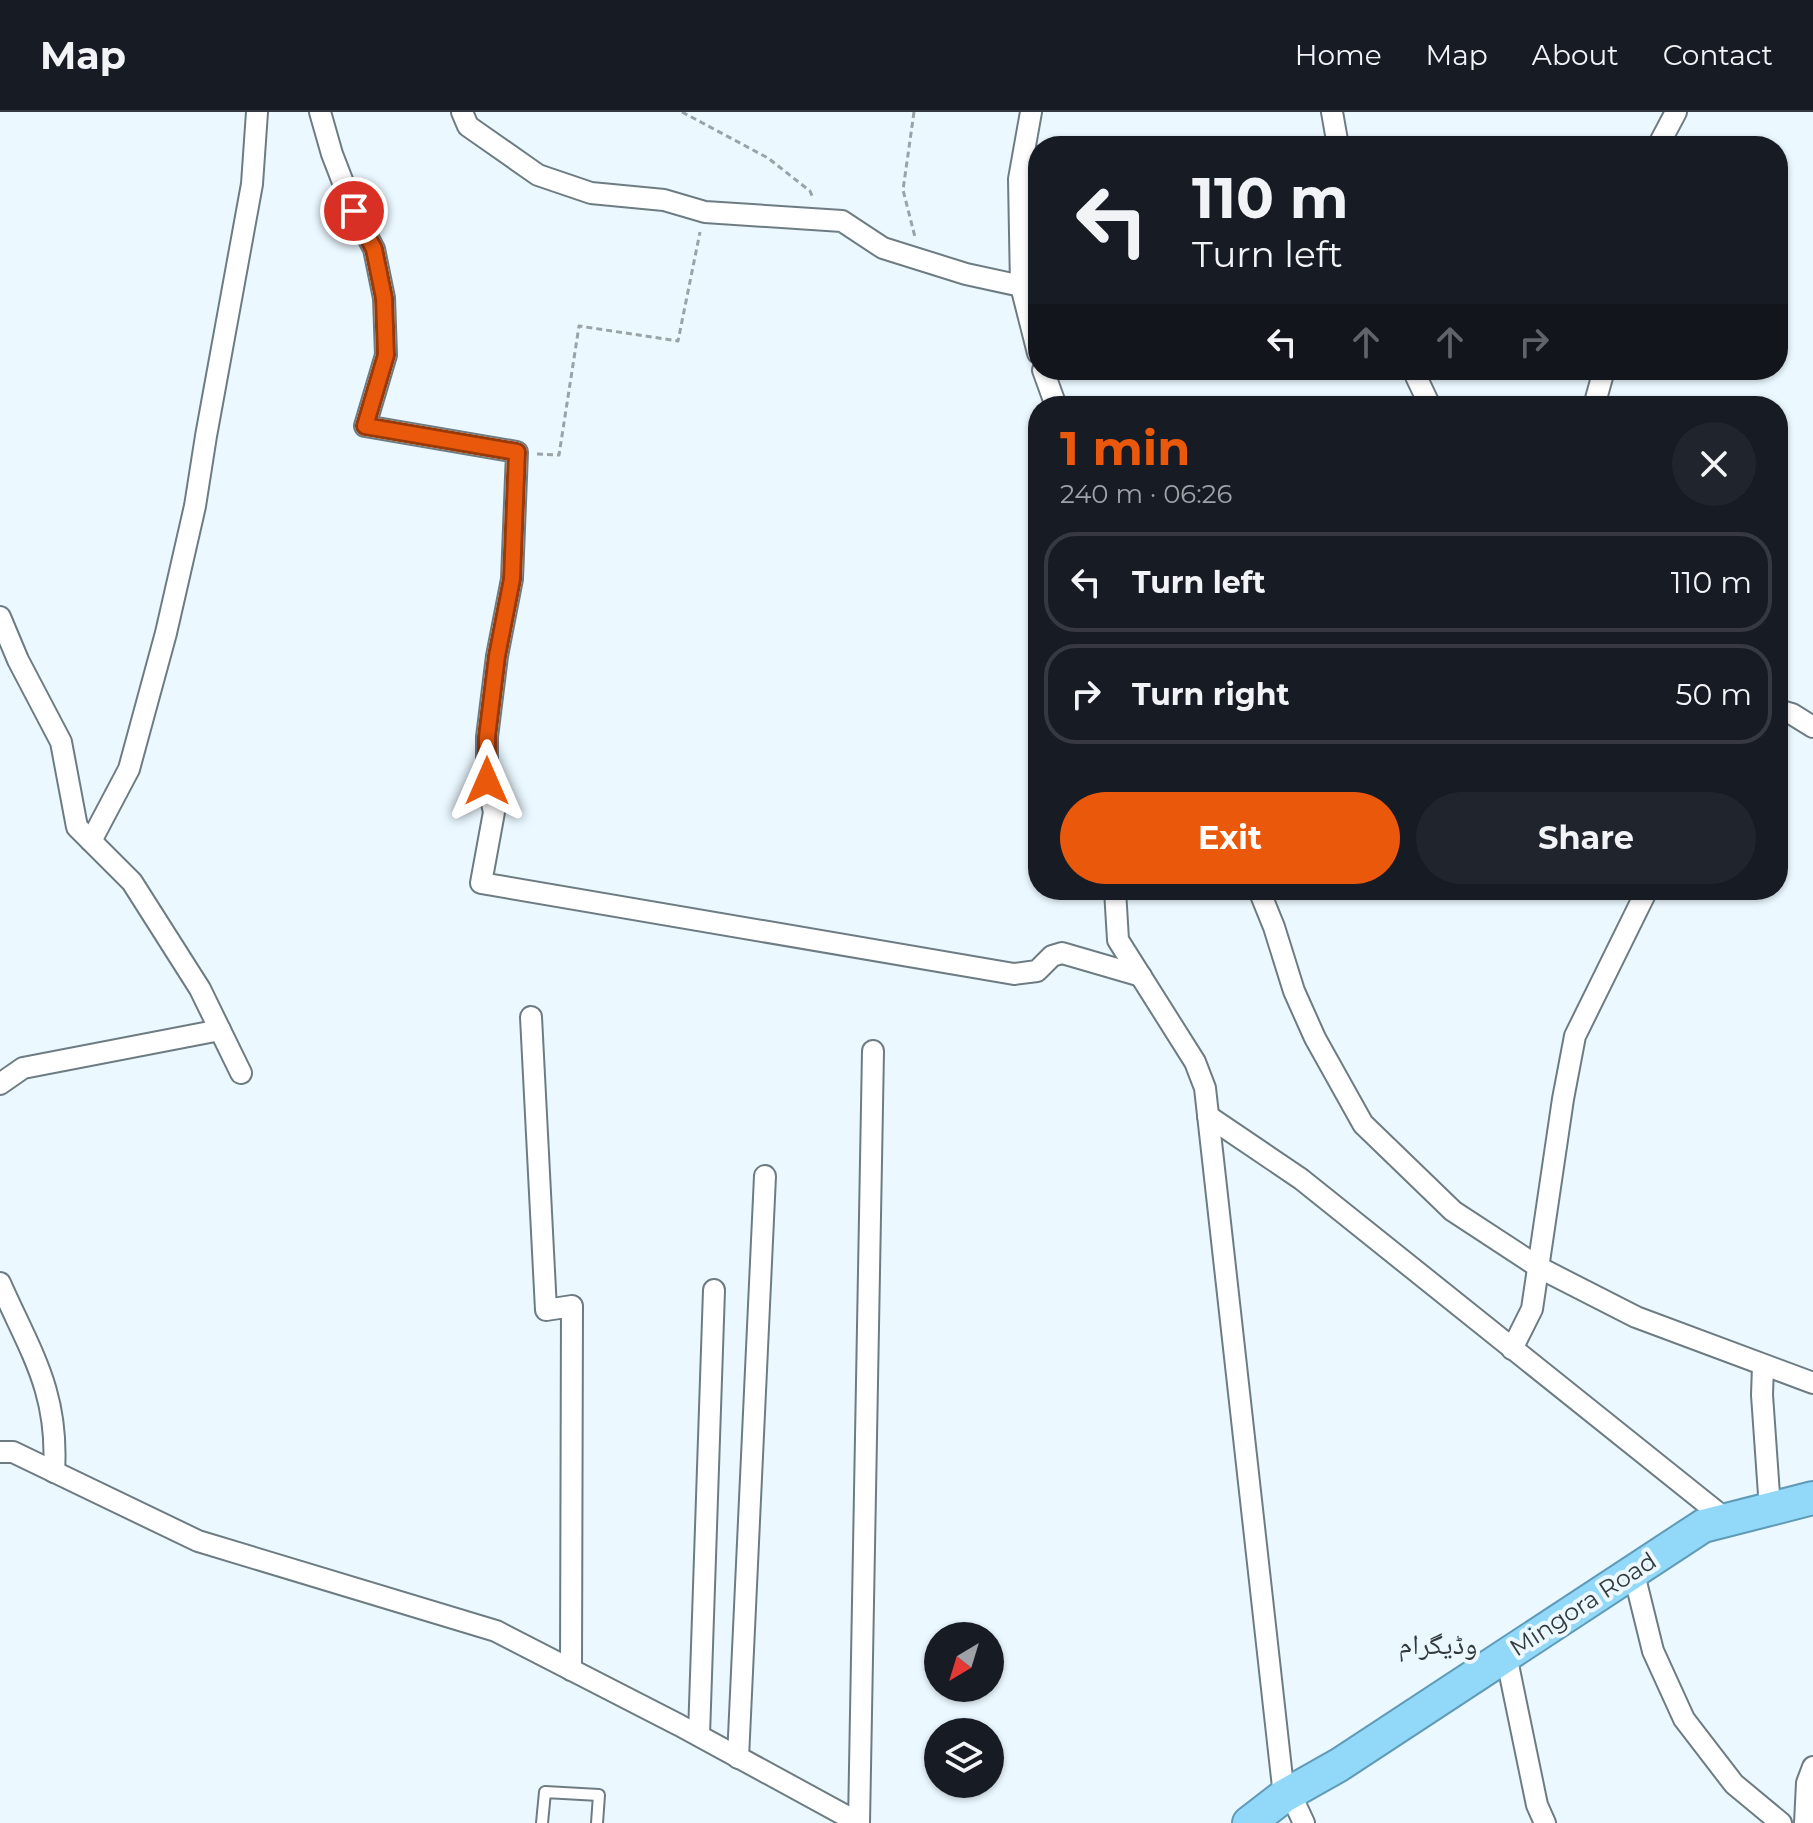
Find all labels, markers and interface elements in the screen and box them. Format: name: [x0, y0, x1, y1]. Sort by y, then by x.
text: Map: [40, 32, 126, 79]
text: Home: [1295, 38, 1382, 72]
text: Map: [1426, 38, 1488, 72]
text: About: [1532, 38, 1619, 72]
text: Contact: [1663, 38, 1773, 72]
text: 110 m: [1192, 164, 1349, 232]
icon: left: [1060, 168, 1164, 272]
pin: [320, 177, 388, 245]
icon: arrive: [332, 189, 376, 233]
text: Turn left: [1192, 232, 1343, 276]
icon: left: [1260, 320, 1304, 364]
icon: ahead: [1344, 320, 1388, 364]
icon: ahead: [1428, 320, 1472, 364]
icon: right: [1512, 320, 1556, 364]
text: 1 min: [1060, 419, 1190, 477]
button: close: [1672, 422, 1756, 506]
text: 240 m · 06:26: [1060, 478, 1232, 510]
icon: left: [1064, 560, 1108, 604]
text: Turn left: [1132, 564, 1265, 601]
text: 110 m: [1671, 564, 1752, 601]
icon: right: [1064, 672, 1108, 716]
text: Turn right: [1132, 676, 1289, 713]
text: 50 m: [1675, 676, 1752, 713]
position arrow: [445, 739, 529, 823]
button: Exit: [1060, 792, 1400, 884]
button: Share: [1416, 792, 1756, 884]
street label: Mingora Road: [1504, 1546, 1662, 1662]
north arrow: [924, 1622, 1004, 1702]
map controls: [924, 1622, 1004, 1798]
district label: وڈیگرام: [1399, 1627, 1477, 1663]
button: layers: [924, 1718, 1004, 1798]

